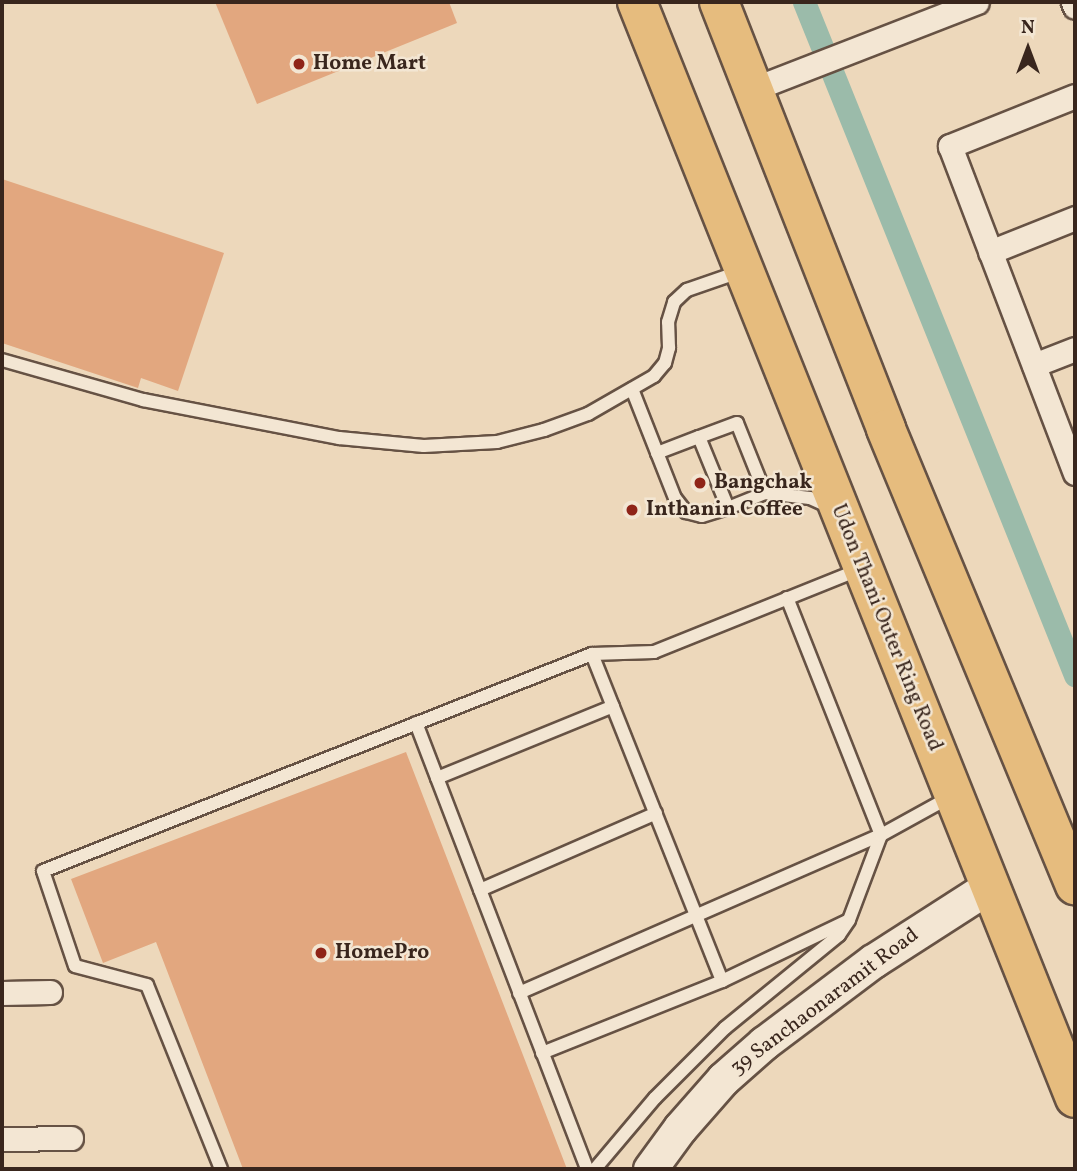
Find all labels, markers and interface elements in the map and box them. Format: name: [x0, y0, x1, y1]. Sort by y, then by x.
north arrow: [993, 14, 1063, 84]
text: N: [1021, 15, 1035, 41]
place label: Home Mart: [313, 51, 426, 77]
marker: Home Mart: [291, 56, 307, 72]
place label: Bangchak: [714, 470, 812, 496]
marker: Bangchak: [692, 475, 708, 491]
place label: Inthanin Coffee: [646, 497, 803, 523]
street label: Udon Thani Outer Ring Road: [825, 501, 947, 755]
marker: Inthanin Coffee: [624, 502, 640, 518]
street label: 39 Sanchaonaramit Road: [726, 923, 924, 1081]
place label: HomePro: [335, 940, 429, 966]
marker: HomePro: [313, 945, 329, 961]

